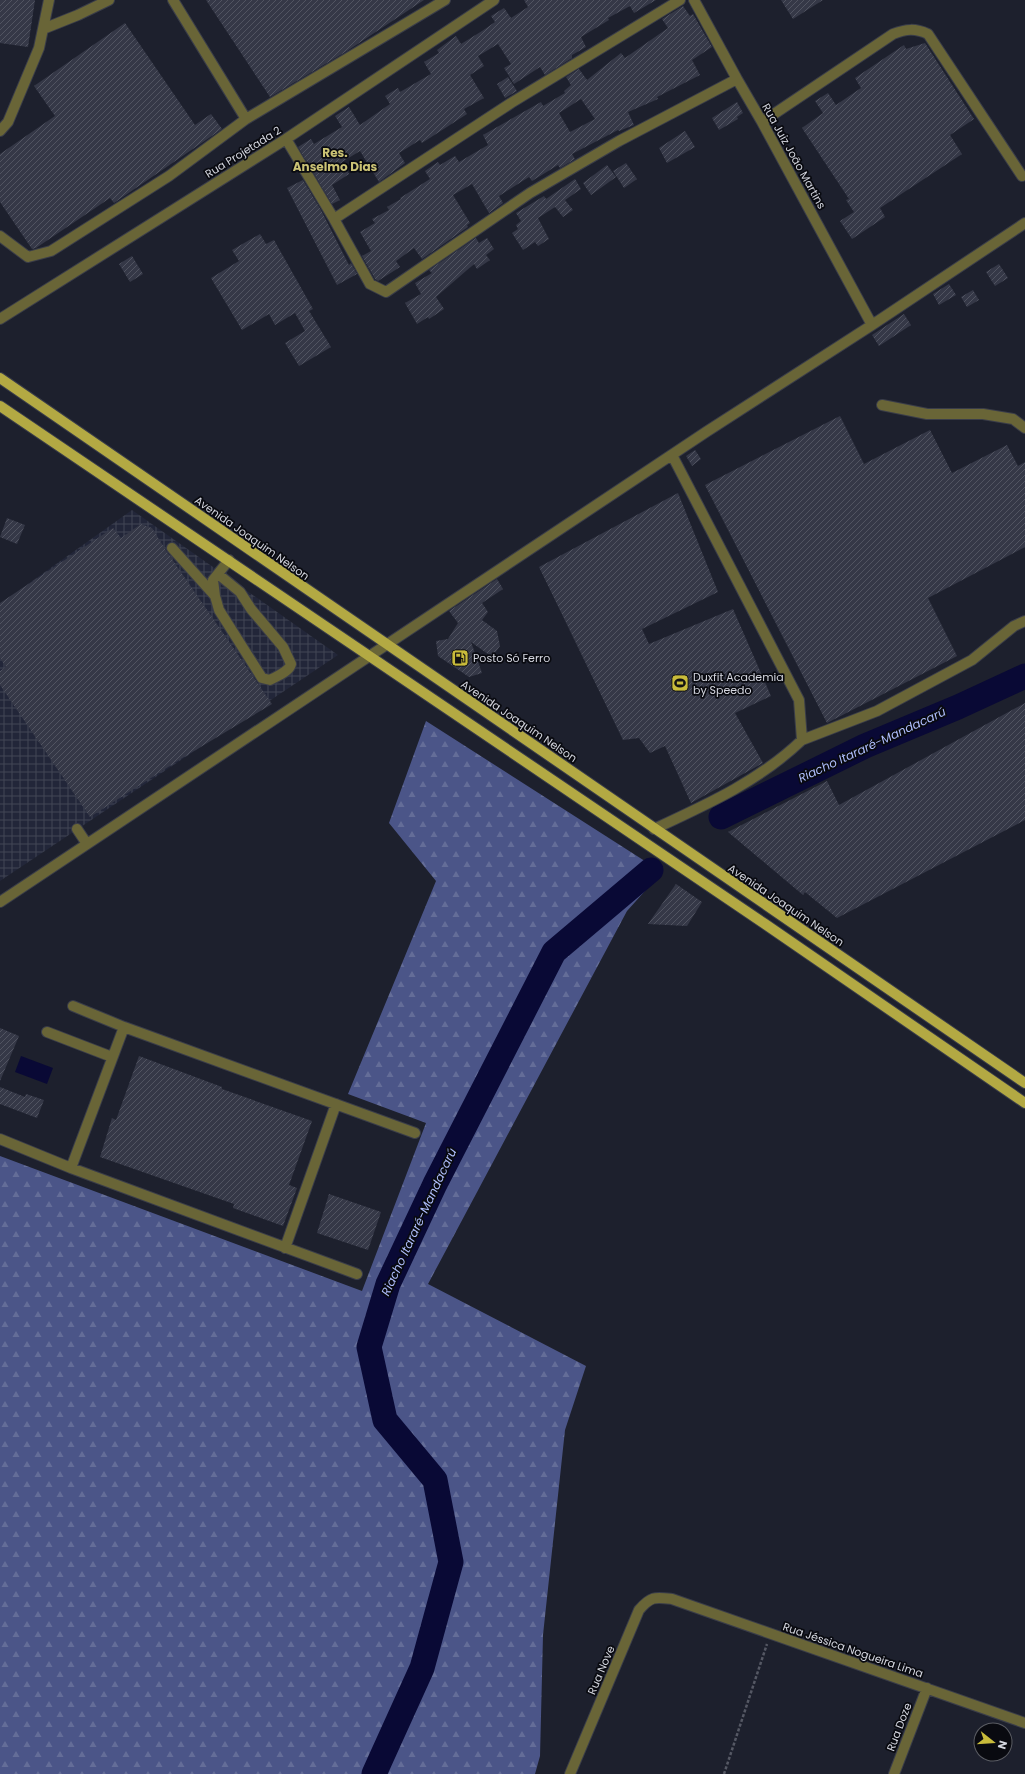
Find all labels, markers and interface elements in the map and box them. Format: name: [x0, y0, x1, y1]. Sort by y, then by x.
street label: Rua Juiz João Martins: [758, 100, 830, 212]
street label: Rua Projetada 2: [202, 122, 284, 182]
district label: Res. Anselmo Dias: [293, 144, 378, 175]
street label: Avenida Joaquim Nelson: [191, 492, 313, 584]
fuel station icon: Posto Só Ferro: [450, 648, 470, 668]
place label: Posto Só Ferro: [473, 650, 550, 666]
place label: Duxfit Academia by Speedo: [693, 669, 784, 698]
sports icon: Duxfit Academia by Speedo: [670, 673, 690, 693]
street label: Avenida Joaquim Nelson: [458, 676, 580, 766]
water label: Riacho Itararé-Mandacarú: [795, 703, 949, 786]
street label: Avenida Joaquim Nelson: [725, 860, 847, 950]
water label: Riacho Itararé-Mandacarú: [377, 1145, 460, 1298]
street label: Rua Jéssica Nogueira Lima: [781, 1618, 925, 1682]
street label: Rua Nove: [584, 1643, 619, 1697]
street label: Rua Doze: [882, 1700, 916, 1754]
north arrow: [973, 1722, 1013, 1762]
text: N: [994, 1739, 1011, 1751]

